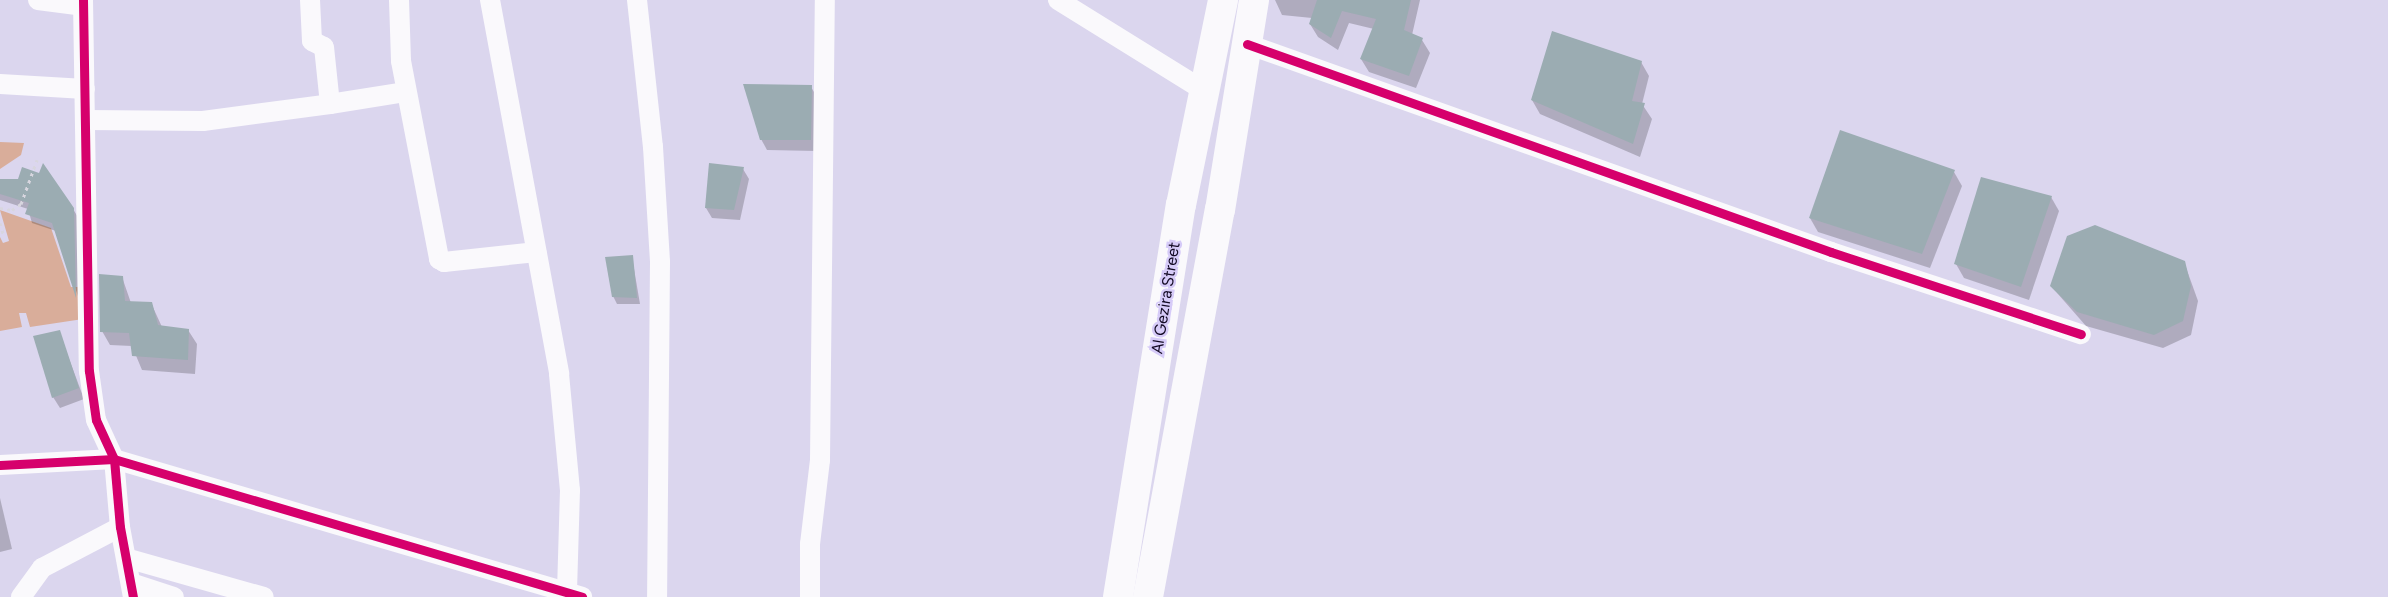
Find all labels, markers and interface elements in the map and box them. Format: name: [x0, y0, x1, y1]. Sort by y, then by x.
street label: Al Gezira Street: [1148, 241, 1184, 355]

